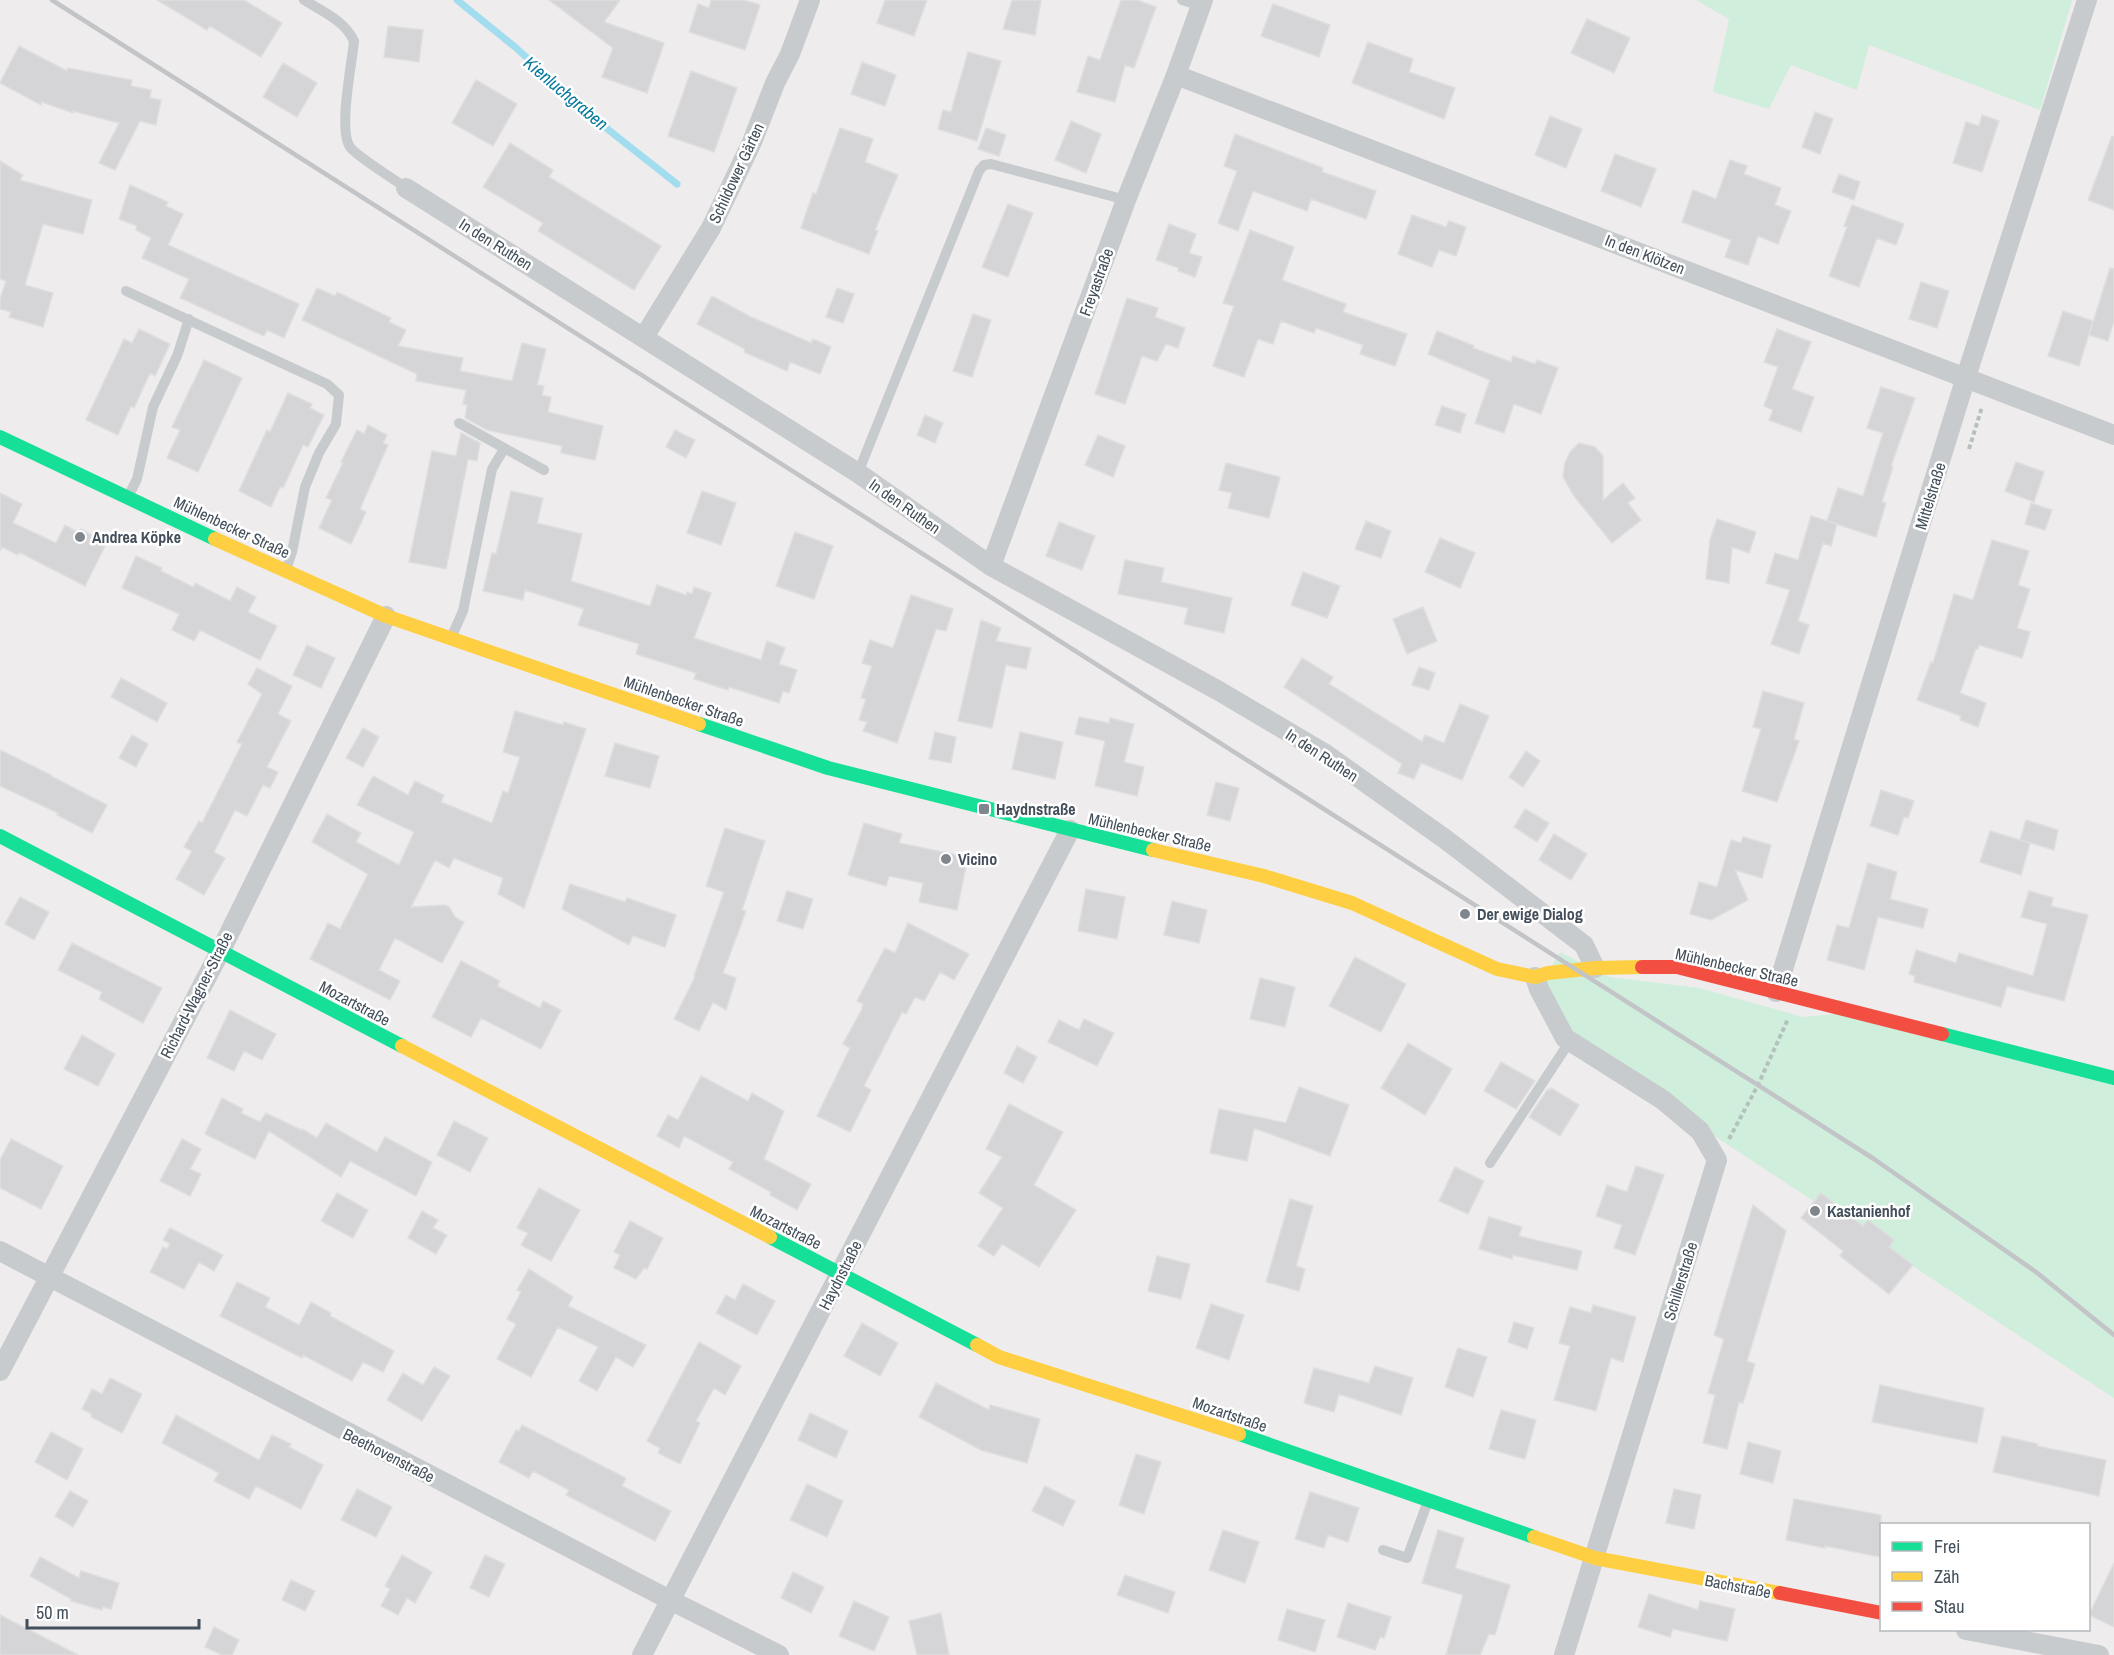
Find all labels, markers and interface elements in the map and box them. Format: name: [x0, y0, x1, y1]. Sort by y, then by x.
water label: Kienluchgraben: [518, 50, 614, 136]
street label: Schildower Gärten: [703, 119, 769, 227]
street label: In den Ruthen: [455, 213, 537, 275]
street label: In den Klötzen: [1602, 229, 1688, 279]
street label: Freyastraße: [1074, 245, 1118, 319]
street label: Mittelstraße: [1909, 460, 1951, 532]
street label: In den Ruthen: [865, 473, 945, 539]
street label: Mühlenbecker Straße: [171, 491, 293, 563]
place label: Andrea Köpke: [92, 526, 181, 548]
marker: Andrea Köpke: [73, 530, 87, 544]
street label: Mühlenbecker Straße: [621, 670, 747, 732]
street label: In den Ruthen: [1281, 723, 1363, 787]
place label: Haydnstraße: [996, 798, 1075, 820]
marker: Haydnstraße: [977, 802, 991, 816]
street label: Mühlenbecker Straße: [1086, 807, 1214, 857]
place label: Vicino: [958, 848, 997, 870]
marker: Vicino: [939, 852, 953, 866]
place label: Der ewige Dialog: [1477, 903, 1583, 925]
marker: Der ewige Dialog: [1458, 907, 1472, 921]
street label: Richard-Wagner-Straße: [155, 928, 237, 1062]
street label: Mühlenbecker Straße: [1673, 942, 1801, 992]
street label: Mozartstraße: [316, 975, 394, 1031]
street label: Mozartstraße: [747, 1200, 825, 1254]
place label: Kastanienhof: [1827, 1200, 1911, 1222]
marker: Kastanienhof: [1808, 1204, 1822, 1218]
street label: Haydnstraße: [813, 1237, 867, 1313]
street label: Schillerstraße: [1658, 1239, 1702, 1323]
street label: Mozartstraße: [1190, 1391, 1270, 1437]
street label: Beethovenstraße: [339, 1423, 439, 1487]
legend: [1880, 1523, 2090, 1631]
text: Frei: [1934, 1534, 1960, 1559]
text: Zäh: [1934, 1564, 1959, 1589]
street label: Bachstraße: [1703, 1569, 1773, 1603]
scale bar: [27, 1592, 200, 1630]
text: Stau: [1934, 1594, 1964, 1619]
text: 50 m: [36, 1600, 69, 1625]

